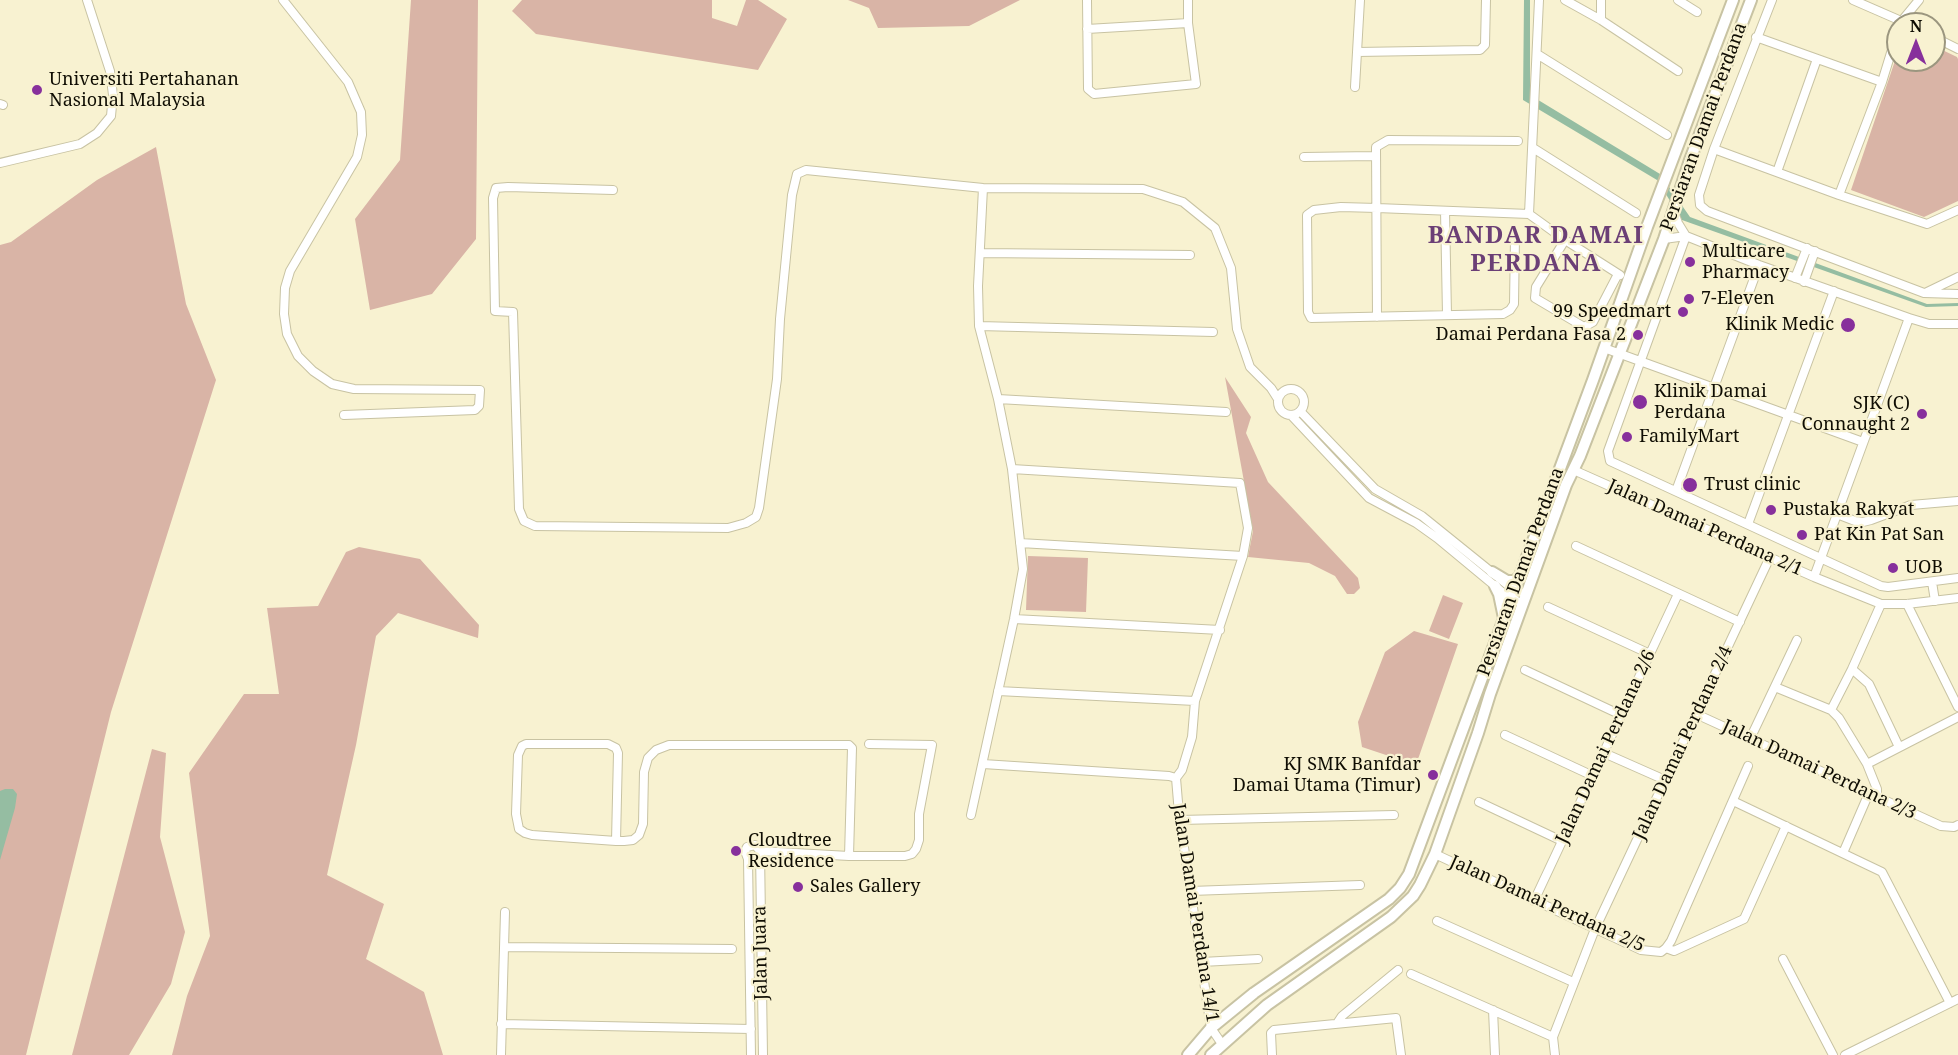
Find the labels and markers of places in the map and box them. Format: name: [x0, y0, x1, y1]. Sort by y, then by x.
place label: Universiti Pertahanan Nasional Malaysia: [49, 69, 239, 112]
marker: Universiti Pertahanan Nasional Malaysia: [30, 83, 44, 97]
place label: Multicare Pharmacy: [1702, 241, 1789, 284]
marker: Multicare Pharmacy: [1683, 255, 1697, 269]
place label: 7-Eleven: [1701, 288, 1775, 310]
marker: 7-Eleven: [1682, 292, 1696, 306]
place label: 99 Speedmart: [1553, 301, 1671, 323]
marker: 99 Speedmart: [1676, 305, 1690, 319]
place label: Klinik Medic: [1725, 314, 1834, 336]
marker: Klinik Medic: [1839, 316, 1857, 334]
place label: Damai Perdana Fasa 2: [1436, 324, 1626, 346]
marker: Damai Perdana Fasa 2: [1631, 328, 1645, 342]
place label: Klinik Damai Perdana: [1654, 381, 1767, 424]
marker: Klinik Damai Perdana: [1631, 393, 1649, 411]
place label: SJK (C) Connaught 2: [1802, 393, 1910, 436]
marker: SJK (C) Connaught 2: [1915, 407, 1929, 421]
place label: FamilyMart: [1639, 426, 1739, 448]
marker: FamilyMart: [1620, 430, 1634, 444]
place label: Trust clinic: [1704, 474, 1800, 496]
marker: Trust clinic: [1681, 476, 1699, 494]
place label: Pustaka Rakyat: [1783, 499, 1914, 521]
marker: Pustaka Rakyat: [1764, 503, 1778, 517]
place label: Pat Kin Pat San: [1814, 524, 1944, 546]
marker: Pat Kin Pat San: [1795, 528, 1809, 542]
place label: UOB: [1905, 557, 1943, 579]
marker: UOB: [1886, 561, 1900, 575]
place label: KJ SMK Banfdar Damai Utama (Timur): [1233, 754, 1421, 796]
marker: KJ SMK Banfdar Damai Utama (Timur): [1426, 768, 1440, 782]
place label: Cloudtree Residence: [748, 830, 834, 872]
marker: Cloudtree Residence: [729, 844, 743, 858]
place label: Sales Gallery: [810, 876, 920, 898]
marker: Sales Gallery: [791, 880, 805, 894]

